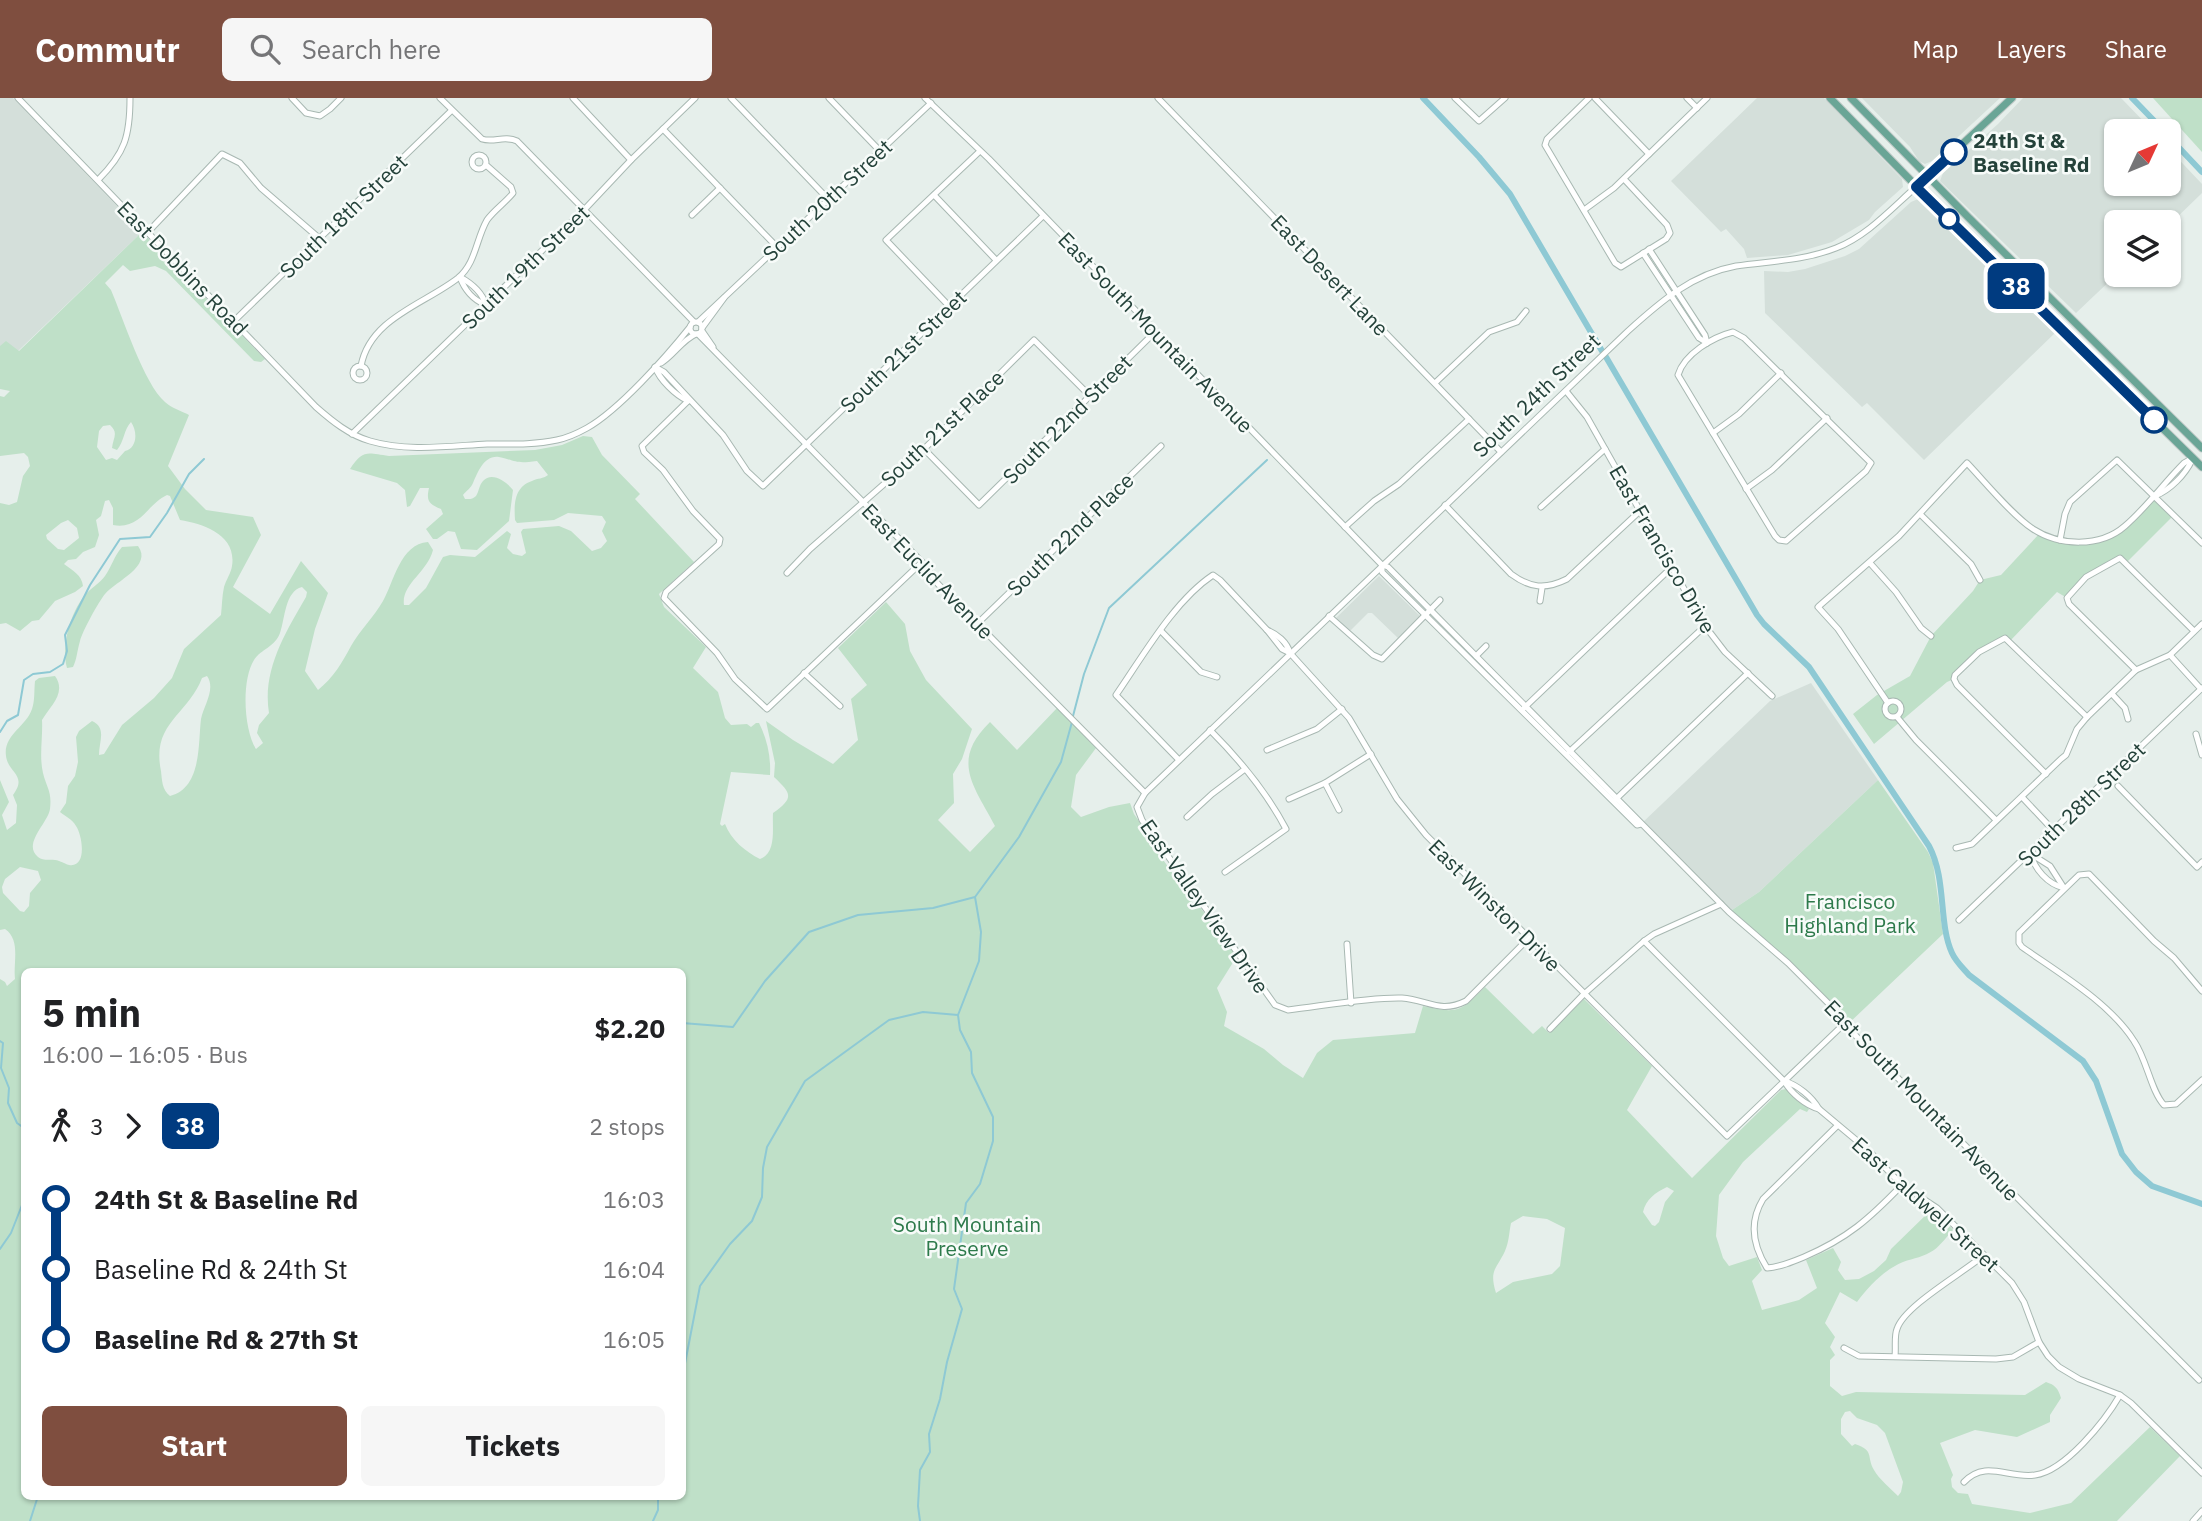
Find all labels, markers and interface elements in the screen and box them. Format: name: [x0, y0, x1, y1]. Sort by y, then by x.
search box: [222, 18, 712, 81]
text: Commutr: [35, 28, 180, 71]
icon: search: [246, 30, 284, 68]
text: Search here: [302, 32, 441, 66]
text: Map: [1912, 33, 1959, 65]
text: Layers: [1997, 33, 2067, 65]
text: Share: [2105, 33, 2167, 65]
north arrow: [2104, 119, 2180, 196]
map controls: [2104, 119, 2181, 287]
place label: 24th St & Baseline Rd: [1973, 126, 2090, 178]
street label: South 20th Street: [756, 133, 898, 267]
marker: 24th St & Baseline Rd: [1941, 139, 1967, 165]
street label: South 18th Street: [273, 148, 413, 284]
street label: East Dobbins Road: [112, 195, 254, 341]
street label: South 19th Street: [455, 199, 595, 335]
street label: East Desert Lane: [1265, 208, 1395, 342]
unlabelled marker: [1939, 209, 1959, 229]
button: layers: [2104, 210, 2181, 287]
street label: East South Mountain Avenue: [1052, 225, 1260, 439]
line badge: 38: [1984, 263, 2048, 309]
text: 38: [2002, 270, 2030, 302]
street label: South 21st Street: [834, 283, 972, 419]
street label: South 24th Street: [1466, 327, 1606, 463]
street label: South 22nd Street: [996, 348, 1138, 490]
street label: South 21st Place: [874, 363, 1010, 493]
unlabelled marker: [2141, 407, 2167, 433]
street label: East Francisco Drive: [1603, 460, 1723, 638]
street label: South 22nd Place: [1001, 466, 1139, 602]
street label: East Euclid Avenue: [856, 497, 1000, 645]
street label: South 28th Street: [2011, 736, 2151, 872]
street label: East Valley View Drive: [1134, 813, 1276, 999]
street label: East Winston Drive: [1423, 833, 1567, 977]
park label: Francisco Highland Park: [1784, 887, 1916, 939]
text: 5 min: [42, 988, 141, 1037]
street label: East South Mountain Avenue: [1818, 993, 2026, 1207]
text: $2.20: [595, 1011, 665, 1045]
text: 16:00 – 16:05 · Bus: [42, 1039, 248, 1069]
icon: walk: [42, 1107, 80, 1145]
icon: forward: [114, 1107, 152, 1145]
text: 38: [176, 1110, 205, 1142]
text: 3: [90, 1111, 104, 1141]
text: 2 stops: [589, 1111, 665, 1141]
street label: East Caldwell Street: [1846, 1130, 2006, 1278]
text: 24th St & Baseline Rd: [94, 1182, 358, 1216]
text: 16:03: [603, 1184, 665, 1214]
park label: South Mountain Preserve: [893, 1210, 1041, 1262]
text: Baseline Rd & 24th St: [94, 1252, 348, 1286]
text: 16:04: [603, 1254, 665, 1284]
text: Baseline Rd & 27th St: [94, 1322, 358, 1356]
text: 16:05: [603, 1324, 665, 1354]
button: Start: [42, 1406, 347, 1486]
button: Tickets: [361, 1406, 665, 1486]

